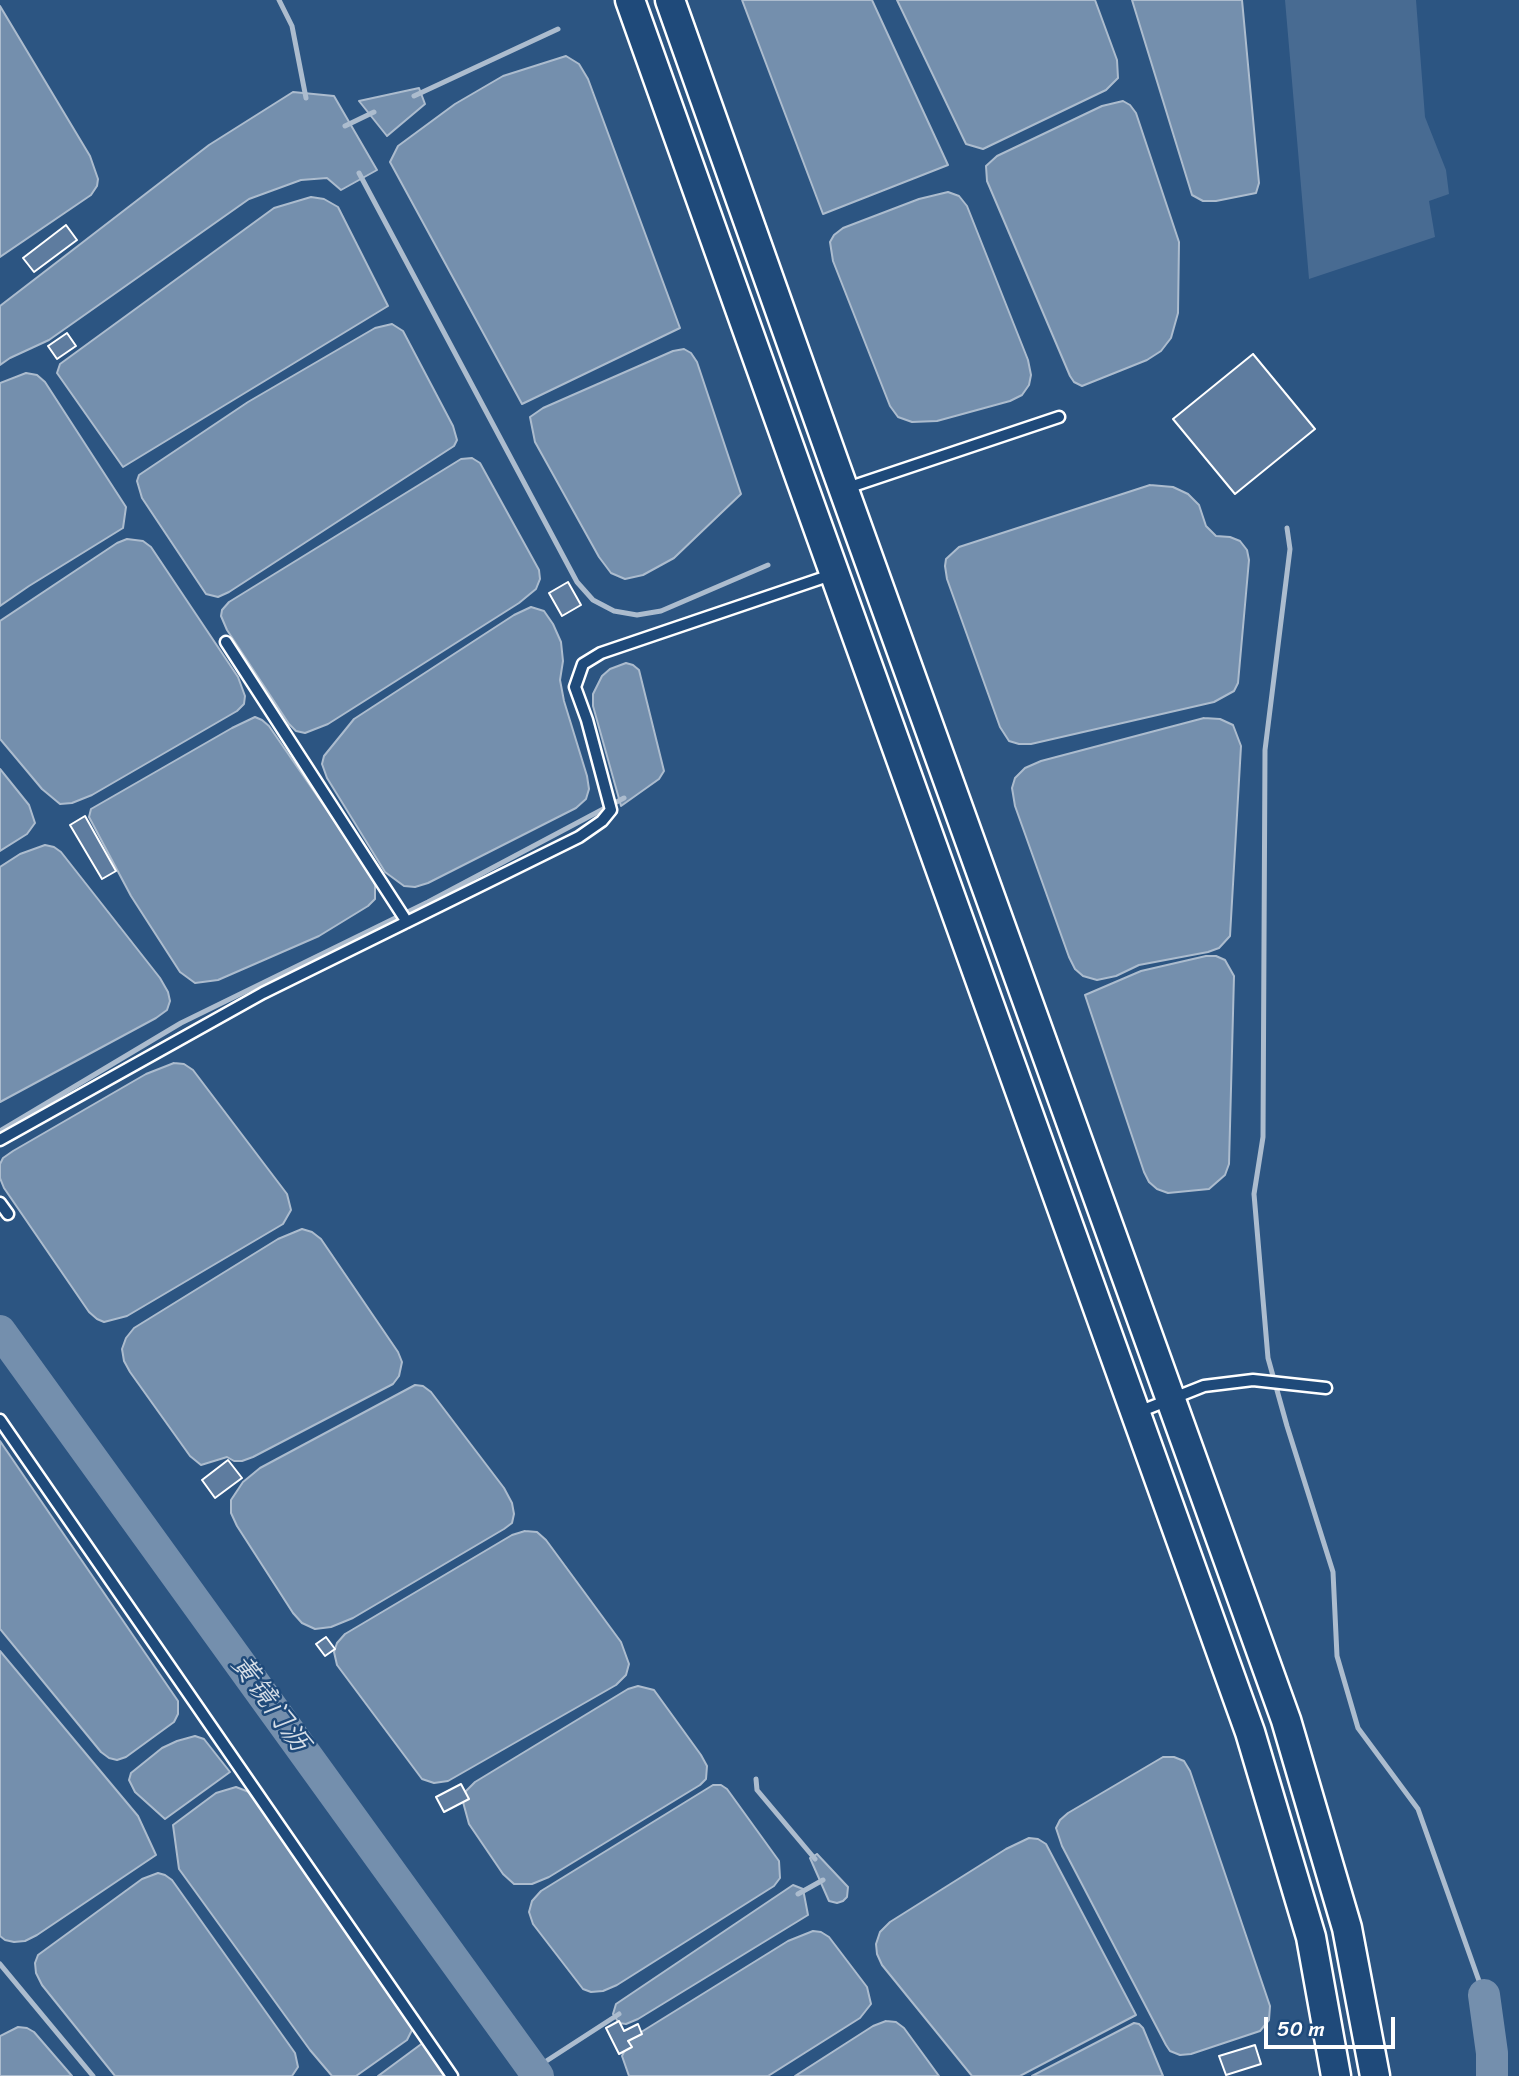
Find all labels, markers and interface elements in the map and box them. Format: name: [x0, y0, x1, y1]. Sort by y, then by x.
water label: 黄镜门沥: [222, 1649, 316, 1759]
scale bar: [1267, 2002, 1398, 2046]
text: 50 m: [1277, 2010, 1325, 2048]

